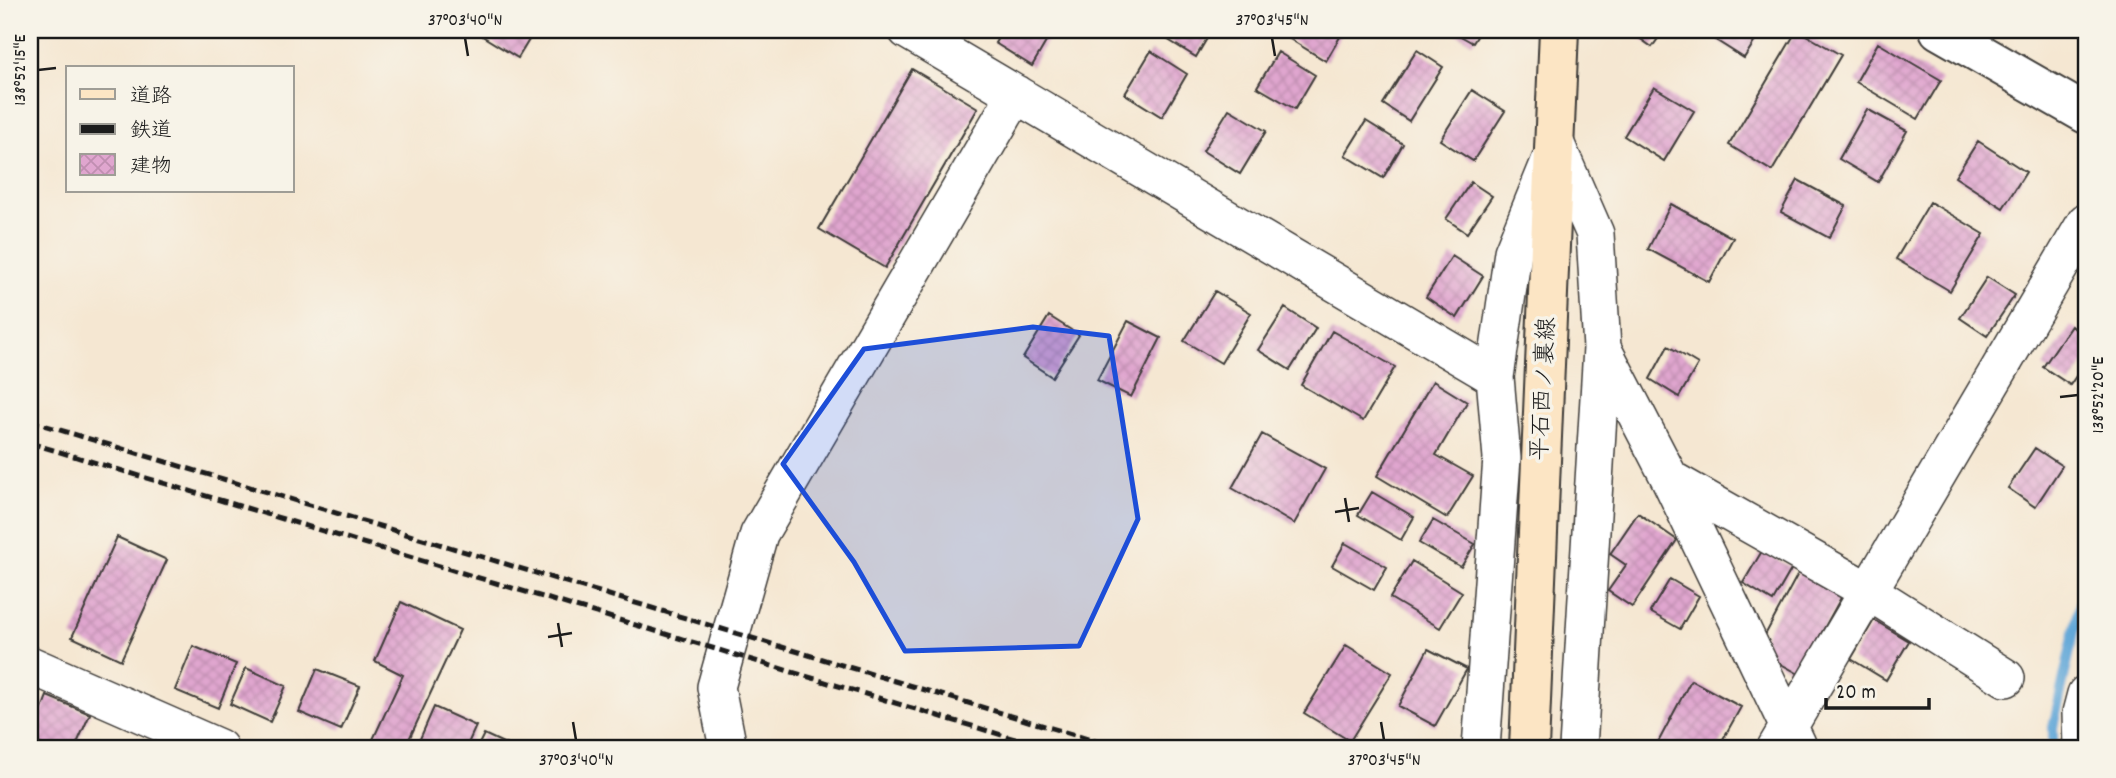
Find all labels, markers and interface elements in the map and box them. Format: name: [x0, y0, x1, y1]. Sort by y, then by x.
text: 37°03'40"N: [428, 9, 502, 34]
text: 37°03'45"N: [1235, 9, 1309, 34]
text: 138°52'15"E: [9, 34, 34, 106]
legend: [66, 66, 294, 192]
text: 道路: [130, 83, 172, 113]
text: 鉄道: [130, 117, 172, 147]
text: 建物: [130, 153, 172, 183]
street label: 平石西ノ裏線: [1524, 316, 1566, 462]
text: 138°52'20"E: [2087, 357, 2112, 433]
scale bar: [1826, 666, 1929, 710]
text: 20 m: [1836, 679, 1876, 709]
text: 37°03'40"N: [539, 749, 613, 774]
text: 37°03'45"N: [1347, 749, 1421, 774]

